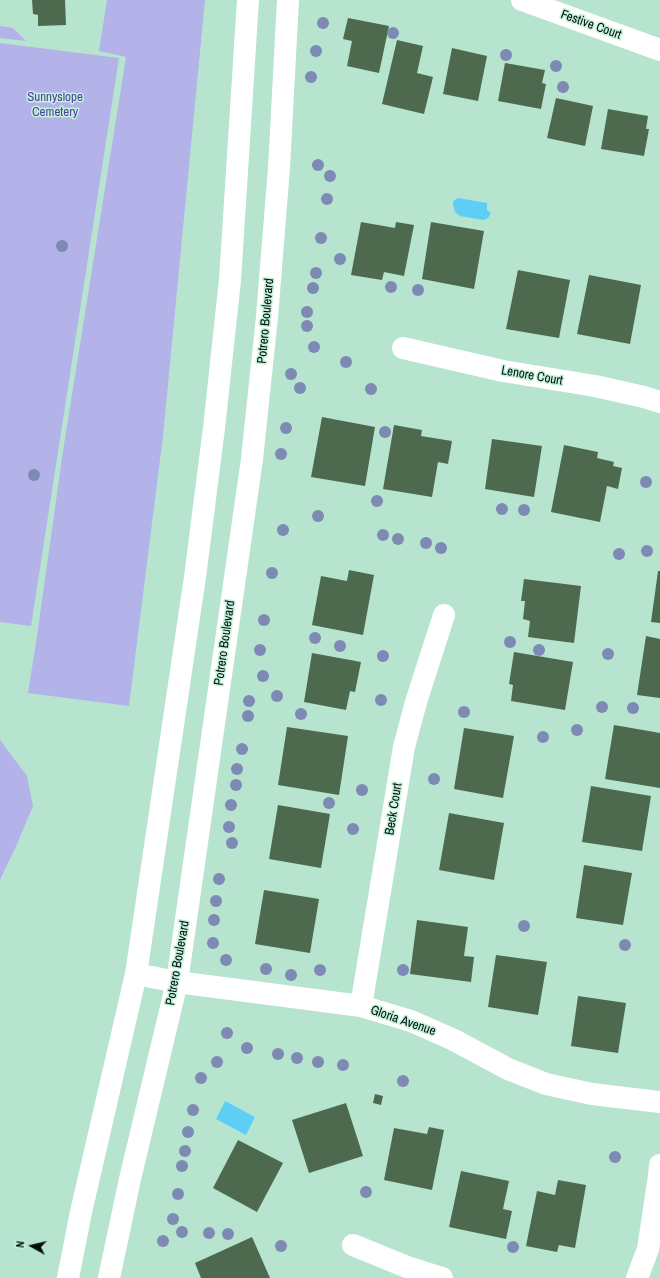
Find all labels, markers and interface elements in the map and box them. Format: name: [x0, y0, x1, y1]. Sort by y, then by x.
street label: Festive Court: [559, 7, 623, 43]
park label: Sunnyslope Cemetery: [27, 90, 83, 121]
street label: Potrero Boulevard: [254, 278, 278, 364]
street label: Lenore Court: [500, 363, 564, 389]
street label: Potrero Boulevard: [211, 599, 239, 687]
street label: Beck Court: [382, 782, 406, 836]
street label: Potrero Boulevard: [163, 919, 193, 1007]
street label: Gloria Avenue: [368, 1003, 438, 1039]
north arrow: [12, 1226, 52, 1266]
text: N: [13, 1240, 28, 1249]

